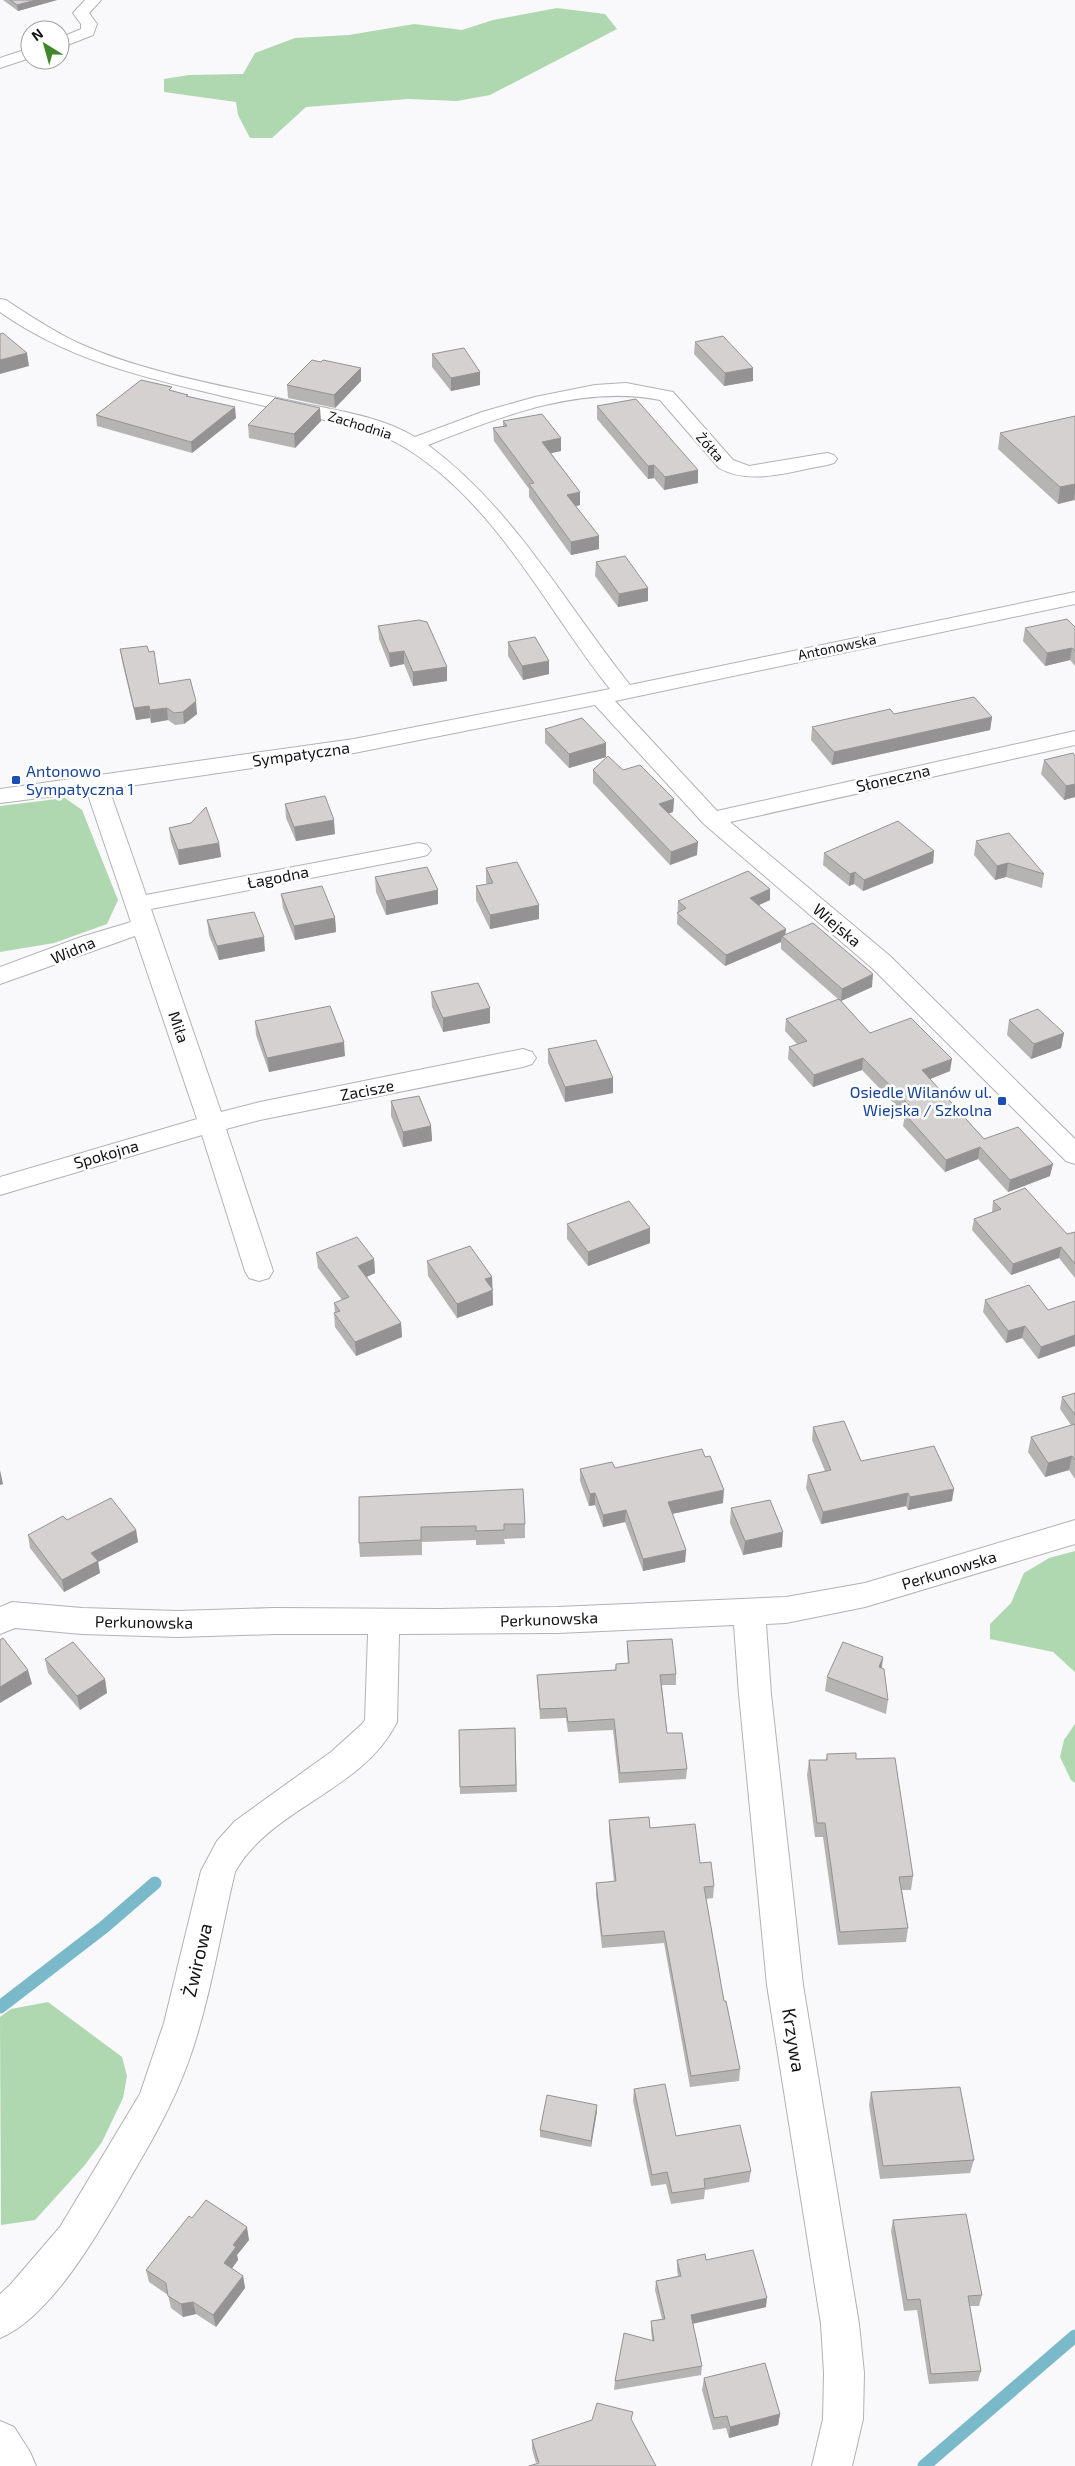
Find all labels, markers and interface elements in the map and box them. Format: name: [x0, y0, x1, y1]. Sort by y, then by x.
north arrow: [20, 20, 70, 70]
text: N: [28, 24, 46, 44]
street label: Zachodnia: [326, 407, 394, 442]
street label: Żółta: [693, 428, 728, 465]
street label: Antonowska: [796, 630, 878, 663]
street label: Sympatyczna: [251, 737, 351, 770]
street label: Słoneczna: [854, 760, 932, 795]
place label: Antonowo Sympatyczna 1: [26, 761, 134, 798]
marker: Antonowo Sympatyczna 1: [10, 774, 22, 786]
street label: Łagodna: [246, 861, 310, 892]
street label: Wiejska: [809, 899, 865, 951]
street label: Widna: [48, 932, 98, 967]
street label: Miła: [165, 1009, 194, 1045]
street label: Zacisze: [338, 1075, 395, 1104]
place label: Osiedle Wilanów ul. Wiejska / Szkolna: [850, 1082, 992, 1120]
marker: Osiedle Wilanów ul. Wiejska / Szkolna: [996, 1095, 1008, 1107]
street label: Spokojna: [71, 1135, 141, 1173]
street label: Perkunowska: [899, 1546, 999, 1593]
street label: Perkunowska: [500, 1607, 598, 1630]
street label: Perkunowska: [95, 1611, 193, 1632]
street label: Żwirowa: [177, 1921, 216, 1999]
street label: Krzywa: [778, 2006, 811, 2074]

